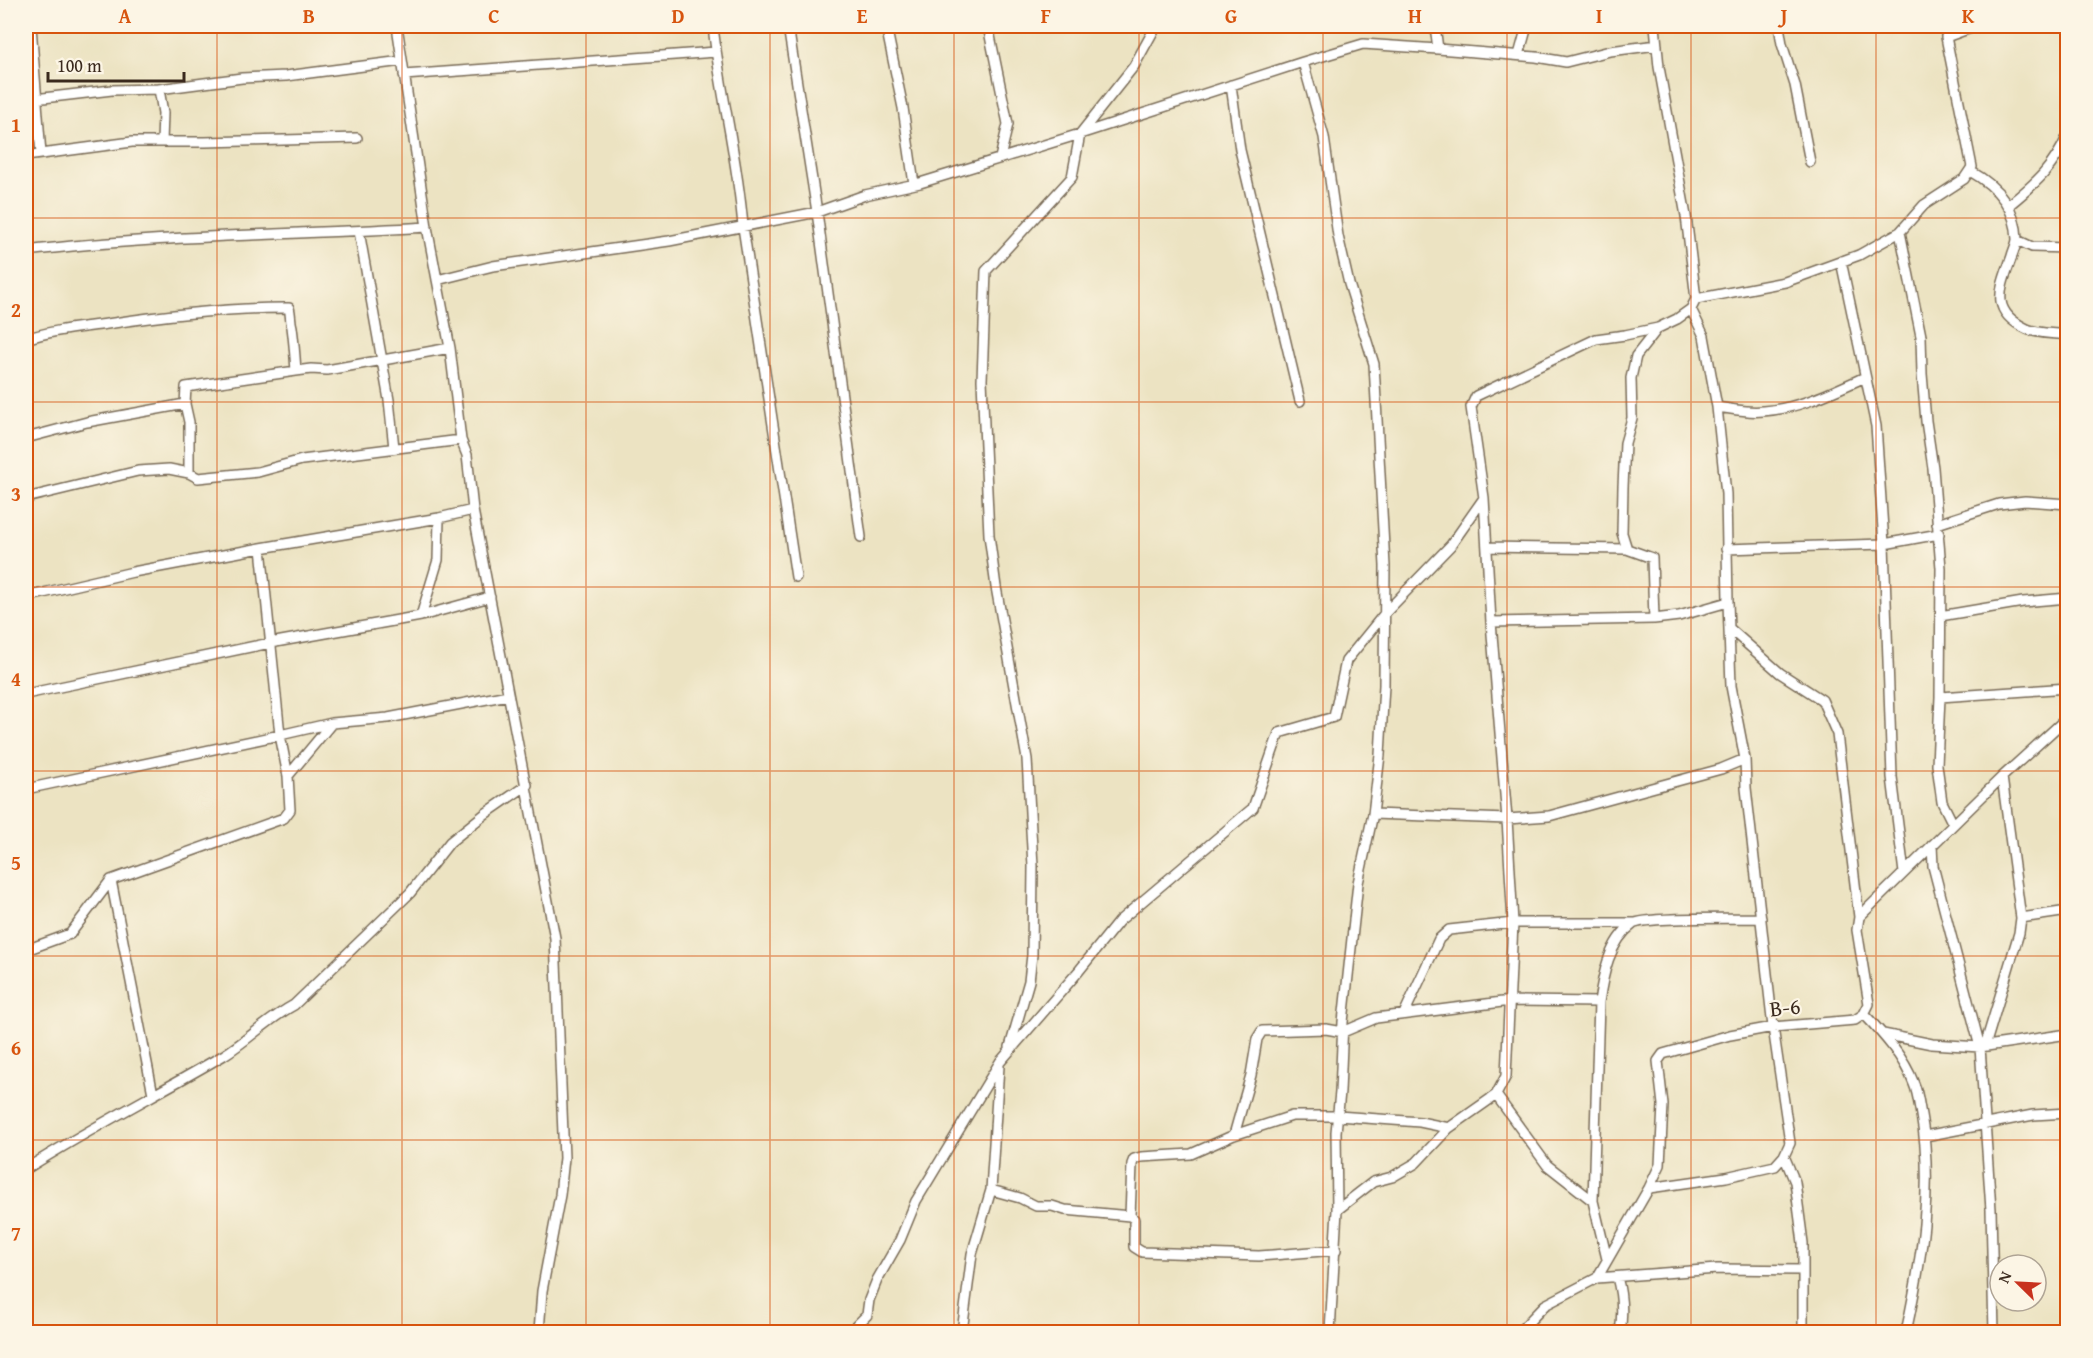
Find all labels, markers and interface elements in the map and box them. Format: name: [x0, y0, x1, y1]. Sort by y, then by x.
text: A: [119, 1, 132, 30]
text: B: [303, 1, 315, 30]
text: C: [488, 1, 500, 30]
text: D: [671, 1, 685, 30]
text: E: [857, 1, 868, 30]
text: F: [1041, 1, 1051, 30]
text: G: [1225, 1, 1237, 30]
text: H: [1408, 1, 1422, 30]
text: I: [1596, 1, 1602, 30]
text: J: [1778, 1, 1788, 30]
text: K: [1962, 1, 1975, 30]
scale bar: [48, 45, 184, 83]
text: 100 m: [57, 52, 102, 79]
text: 1: [11, 110, 21, 139]
text: 2: [11, 295, 21, 324]
text: 3: [11, 479, 21, 508]
text: 4: [11, 664, 21, 693]
text: 5: [11, 848, 21, 877]
street label: B-6: [1768, 989, 1802, 1025]
text: 6: [11, 1033, 21, 1062]
text: 7: [11, 1218, 21, 1247]
north arrow: [1988, 1253, 2048, 1313]
text: N: [1991, 1267, 2018, 1287]

